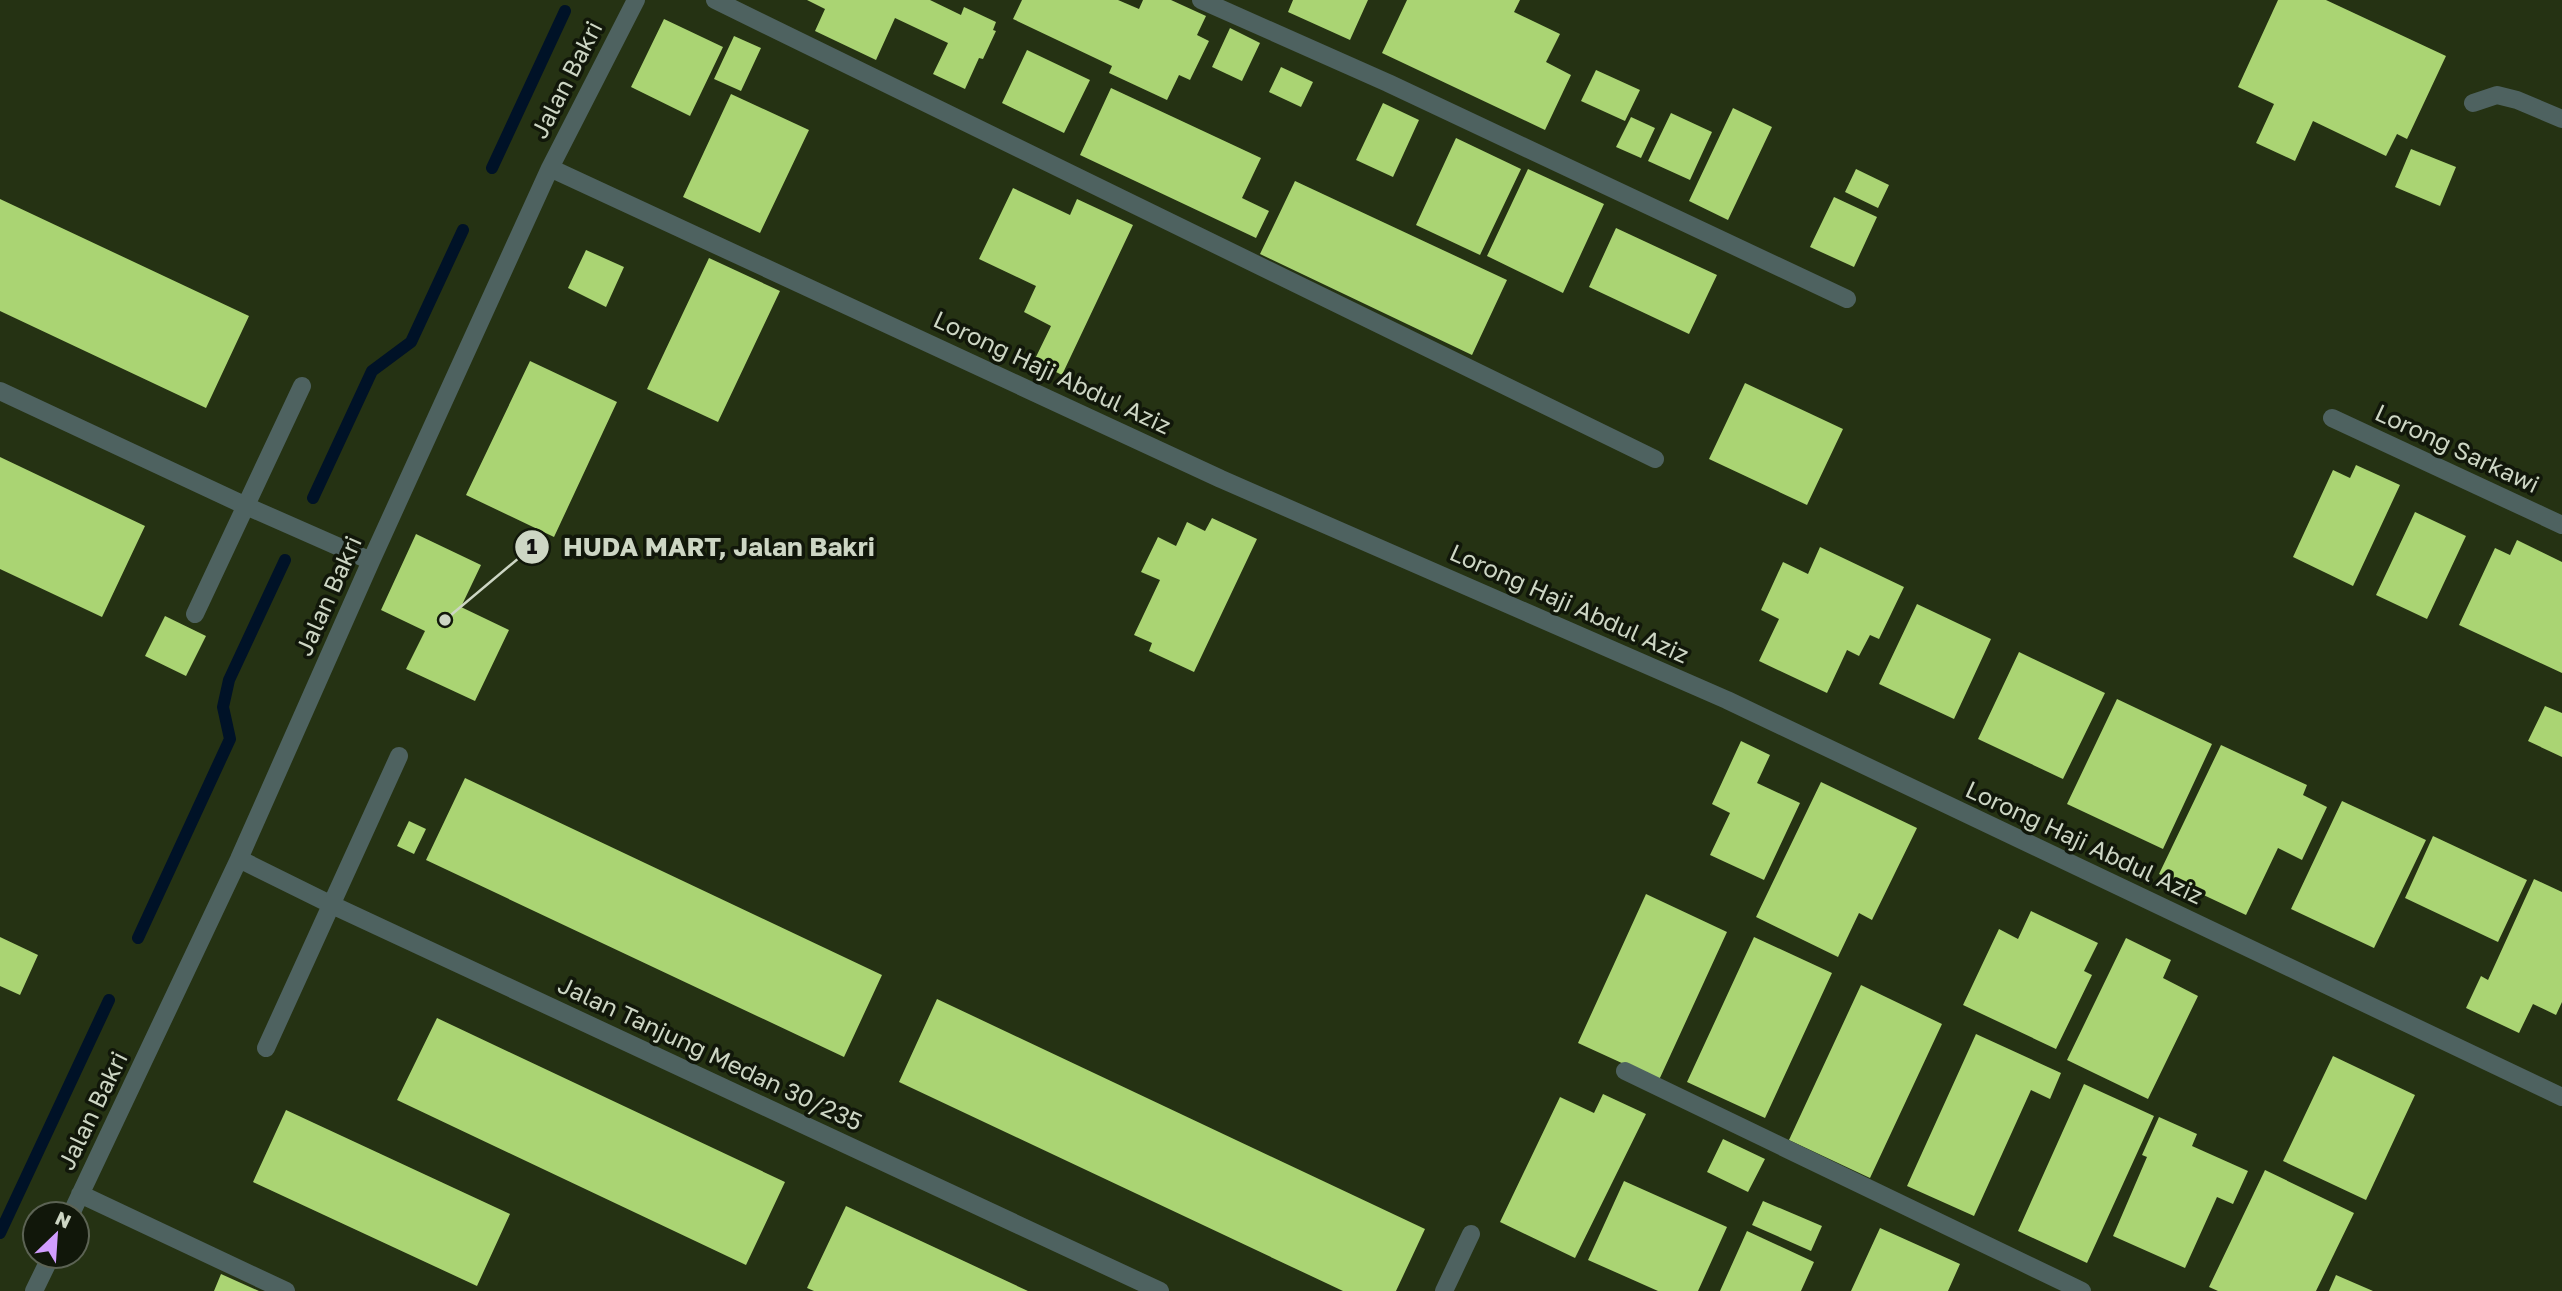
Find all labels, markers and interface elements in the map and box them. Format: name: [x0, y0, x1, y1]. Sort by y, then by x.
street label: Jalan Bakri: [524, 16, 608, 143]
street label: Lorong Haji Abdul Aziz: [929, 304, 1176, 439]
street label: Lorong Sarkawi: [2371, 397, 2544, 498]
callout: HUDA MART, Jalan Bakri: [514, 523, 889, 570]
street label: Jalan Bakri: [288, 531, 367, 660]
text: HUDA MART, Jalan Bakri: [563, 531, 875, 562]
text: 1: [527, 533, 538, 559]
street label: Lorong Haji Abdul Aziz: [1446, 537, 1694, 668]
street label: Lorong Haji Abdul Aziz: [1961, 774, 2208, 909]
street label: Jalan Tanjung Medan 30/235: [554, 969, 867, 1136]
street label: Jalan Bakri: [51, 1047, 133, 1174]
north arrow: [21, 1200, 91, 1270]
text: N: [52, 1206, 75, 1233]

